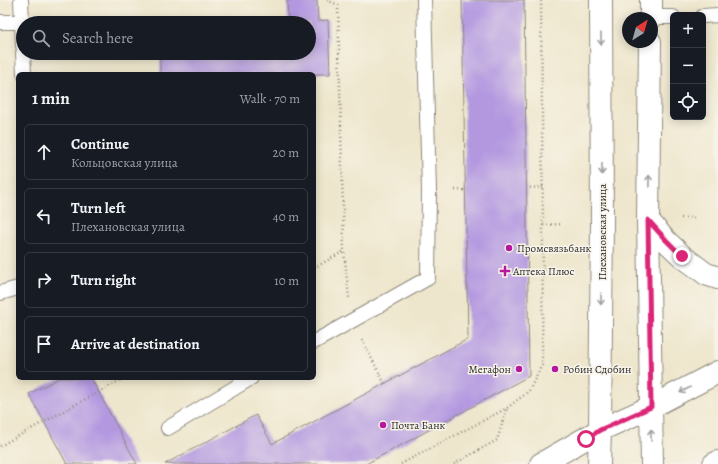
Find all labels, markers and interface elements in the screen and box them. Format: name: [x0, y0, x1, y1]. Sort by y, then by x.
north arrow: [622, 12, 658, 48]
map controls: [670, 12, 706, 120]
button: +: [670, 12, 706, 48]
search box: [16, 16, 316, 60]
icon: search: [30, 27, 52, 49]
text: Search here: [62, 28, 133, 48]
one-way arrow: [597, 32, 605, 45]
button: −: [670, 48, 706, 84]
button: locate: [670, 84, 706, 120]
text: 1 min: [32, 87, 70, 110]
text: Walk · 70 m: [240, 90, 300, 107]
text: Continue: [71, 134, 129, 154]
icon: ahead: [33, 141, 55, 163]
text: 20 m: [273, 144, 299, 161]
text: Кольцовская улица: [71, 154, 178, 171]
one-way arrow: [598, 162, 606, 175]
one-way arrow: [645, 175, 653, 188]
street label: Плехановская улица: [595, 183, 610, 280]
text: Turn left: [71, 198, 126, 218]
icon: left: [33, 205, 55, 227]
text: 40 m: [273, 208, 299, 225]
text: Плехановская улица: [71, 218, 185, 235]
place label: Промсвязьбанк: [517, 241, 592, 256]
marker: Промсвязьбанк: [504, 243, 514, 253]
route end: [673, 247, 691, 265]
place label: Аптека Плюс: [512, 264, 574, 279]
marker: Аптека Плюс: [500, 266, 510, 276]
icon: right: [33, 269, 55, 291]
text: Turn right: [71, 270, 136, 290]
text: 10 m: [274, 272, 299, 289]
one-way arrow: [597, 292, 605, 305]
icon: arrive: [33, 333, 55, 355]
text: Arrive at destination: [71, 334, 200, 354]
place label: Мегафон: [469, 362, 511, 377]
place label: Робин Сдобин: [563, 362, 631, 377]
marker: Мегафон: [514, 364, 524, 374]
marker: Робин Сдобин: [550, 364, 560, 374]
one-way arrow: [679, 387, 691, 394]
place label: Почта Банк: [391, 418, 446, 433]
marker: Почта Банк: [378, 420, 388, 430]
one-way arrow: [648, 429, 655, 442]
route start: [577, 430, 595, 448]

